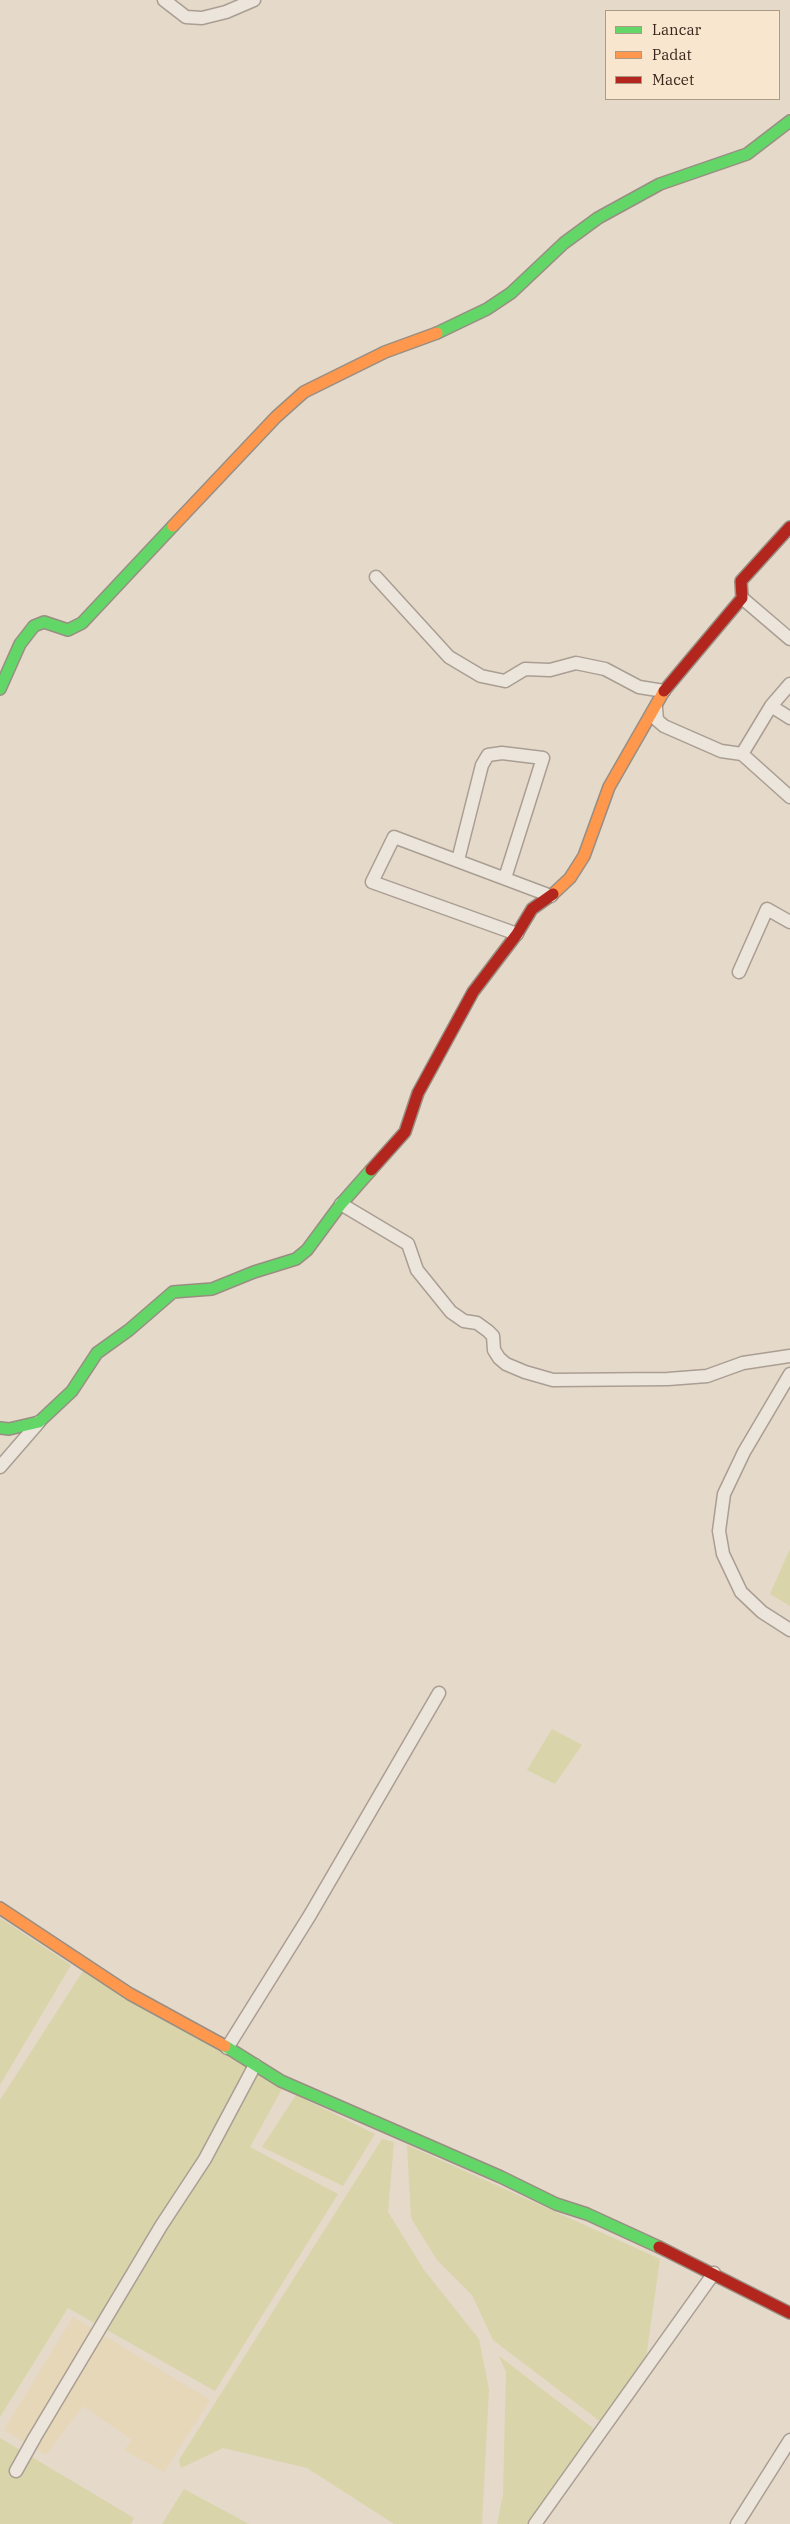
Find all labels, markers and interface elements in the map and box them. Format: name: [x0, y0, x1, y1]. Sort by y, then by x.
legend: [605, 10, 780, 100]
text: Lancar: [652, 20, 701, 39]
text: Padat: [652, 45, 692, 64]
text: Macet: [652, 70, 694, 89]

